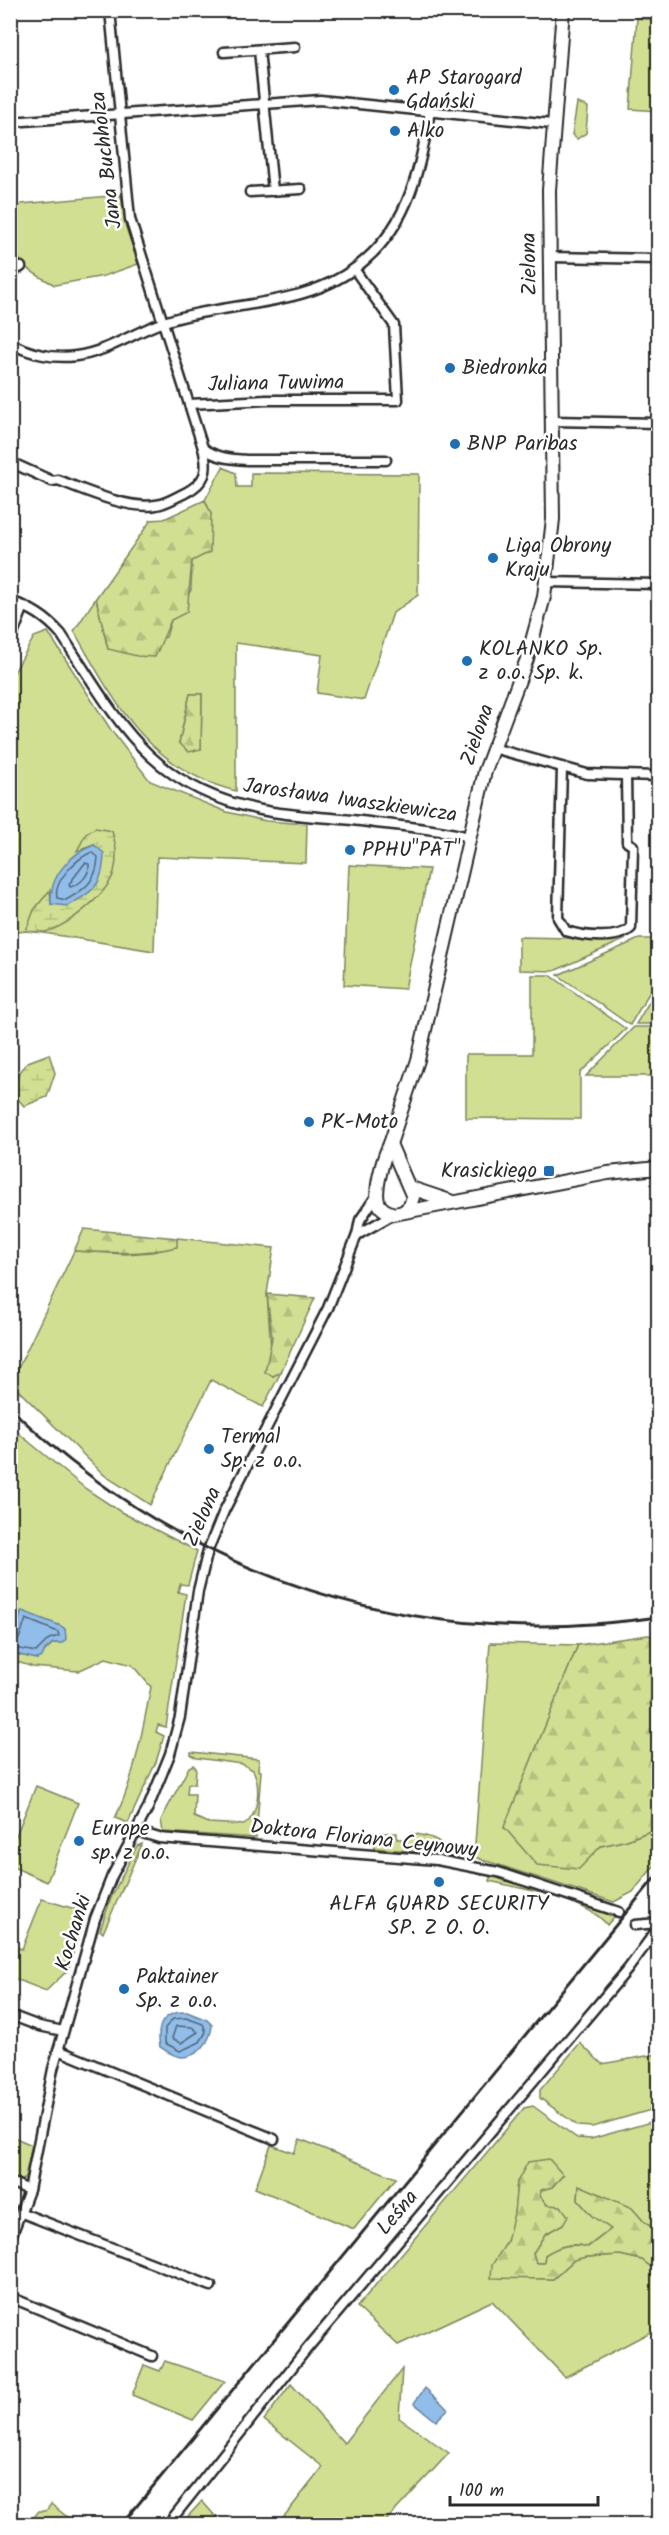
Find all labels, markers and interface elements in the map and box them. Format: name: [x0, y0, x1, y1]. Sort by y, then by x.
place label: AP Starogard Gdański: [406, 62, 522, 119]
marker: AP Starogard Gdański: [387, 83, 401, 97]
street label: Jana Buchholza: [82, 89, 132, 231]
place label: Alko: [407, 115, 444, 148]
marker: Alko: [388, 124, 402, 138]
street label: Zielona: [513, 232, 547, 296]
place label: Biedronka: [462, 352, 548, 385]
marker: Biedronka: [443, 361, 457, 375]
street label: Juliana Tuwima: [208, 366, 344, 402]
place label: BNP Paribas: [467, 428, 577, 461]
marker: BNP Paribas: [448, 437, 462, 451]
place label: Liga Obrony Kraju: [505, 530, 611, 587]
marker: Liga Obrony Kraju: [486, 551, 500, 565]
place label: KOLANKO Sp. z o.o. Sp. k.: [479, 633, 603, 690]
marker: KOLANKO Sp. z o.o. Sp. k.: [460, 654, 474, 668]
street label: Zielona: [452, 700, 504, 770]
street label: Jarosława Iwaszkiewicza: [241, 770, 459, 832]
place label: PPHU"PAT": [362, 834, 461, 867]
marker: PPHU"PAT": [343, 843, 357, 857]
place label: PK-Moto: [321, 1106, 398, 1139]
marker: PK-Moto: [302, 1115, 316, 1129]
place label: Krasickiego: [441, 1155, 537, 1188]
marker: Krasickiego: [542, 1164, 556, 1178]
place label: Termal Sp. z o.o.: [221, 1421, 302, 1478]
marker: Termal Sp. z o.o.: [202, 1442, 216, 1456]
street label: Zielona: [175, 1481, 231, 1553]
street label: Doktora Floriana Ceynowy: [248, 1811, 480, 1867]
place label: Europe sp. z o.o.: [91, 1813, 170, 1870]
marker: Europe sp. z o.o.: [72, 1834, 86, 1848]
marker: ALFA GUARD SECURITY SP. Z O. O.: [432, 1875, 446, 1889]
place label: ALFA GUARD SECURITY SP. Z O. O.: [329, 1888, 550, 1945]
street label: Kochanki: [47, 1890, 102, 1975]
place label: Paktainer Sp. z o.o.: [136, 1961, 219, 2018]
marker: Paktainer Sp. z o.o.: [117, 1982, 131, 1996]
street label: Leśna: [369, 2183, 427, 2243]
scale bar: [450, 2469, 598, 2507]
text: 100 m: [459, 2477, 504, 2506]

